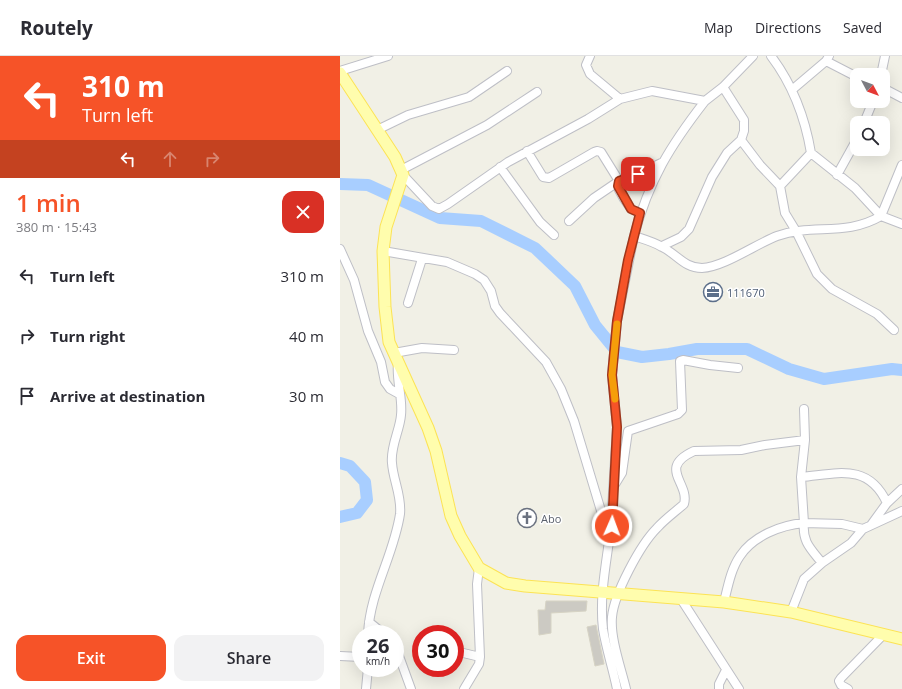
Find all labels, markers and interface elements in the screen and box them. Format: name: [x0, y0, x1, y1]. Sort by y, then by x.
text: Routely: [20, 15, 93, 41]
text: Map: [704, 18, 733, 37]
text: Directions: [755, 18, 821, 37]
text: Saved: [843, 18, 882, 37]
text: 310 m: [82, 67, 165, 105]
north arrow: [850, 68, 890, 108]
map controls: [850, 68, 890, 156]
icon: left: [16, 72, 68, 124]
text: Turn left: [82, 103, 153, 127]
button: search: [850, 116, 890, 156]
icon: left: [117, 148, 139, 170]
icon: ahead: [159, 148, 181, 170]
icon: right: [201, 148, 223, 170]
pin: [621, 157, 655, 191]
icon: arrive: [627, 163, 649, 185]
text: 1 min: [16, 186, 81, 219]
button: close: [282, 191, 324, 233]
text: 380 m · 15:43: [16, 218, 97, 236]
icon: left: [16, 265, 38, 287]
text: Turn left: [50, 266, 115, 286]
text: 310 m: [280, 266, 324, 286]
office icon: 111670: [702, 281, 724, 303]
place label: 111670: [727, 285, 765, 300]
icon: right: [16, 325, 38, 347]
text: Turn right: [50, 326, 125, 346]
text: 40 m: [289, 326, 324, 346]
icon: arrive: [16, 385, 38, 407]
text: Arrive at destination: [50, 386, 205, 406]
text: 30 m: [289, 386, 324, 406]
position arrow: [591, 505, 633, 547]
church icon: Abo: [516, 507, 538, 529]
place label: Abo: [541, 511, 562, 526]
speed limit sign: 30: [412, 625, 464, 677]
text: 26: [367, 632, 389, 659]
button: Exit: [16, 635, 166, 681]
button: Share: [174, 635, 324, 681]
text: km/h: [366, 654, 390, 668]

